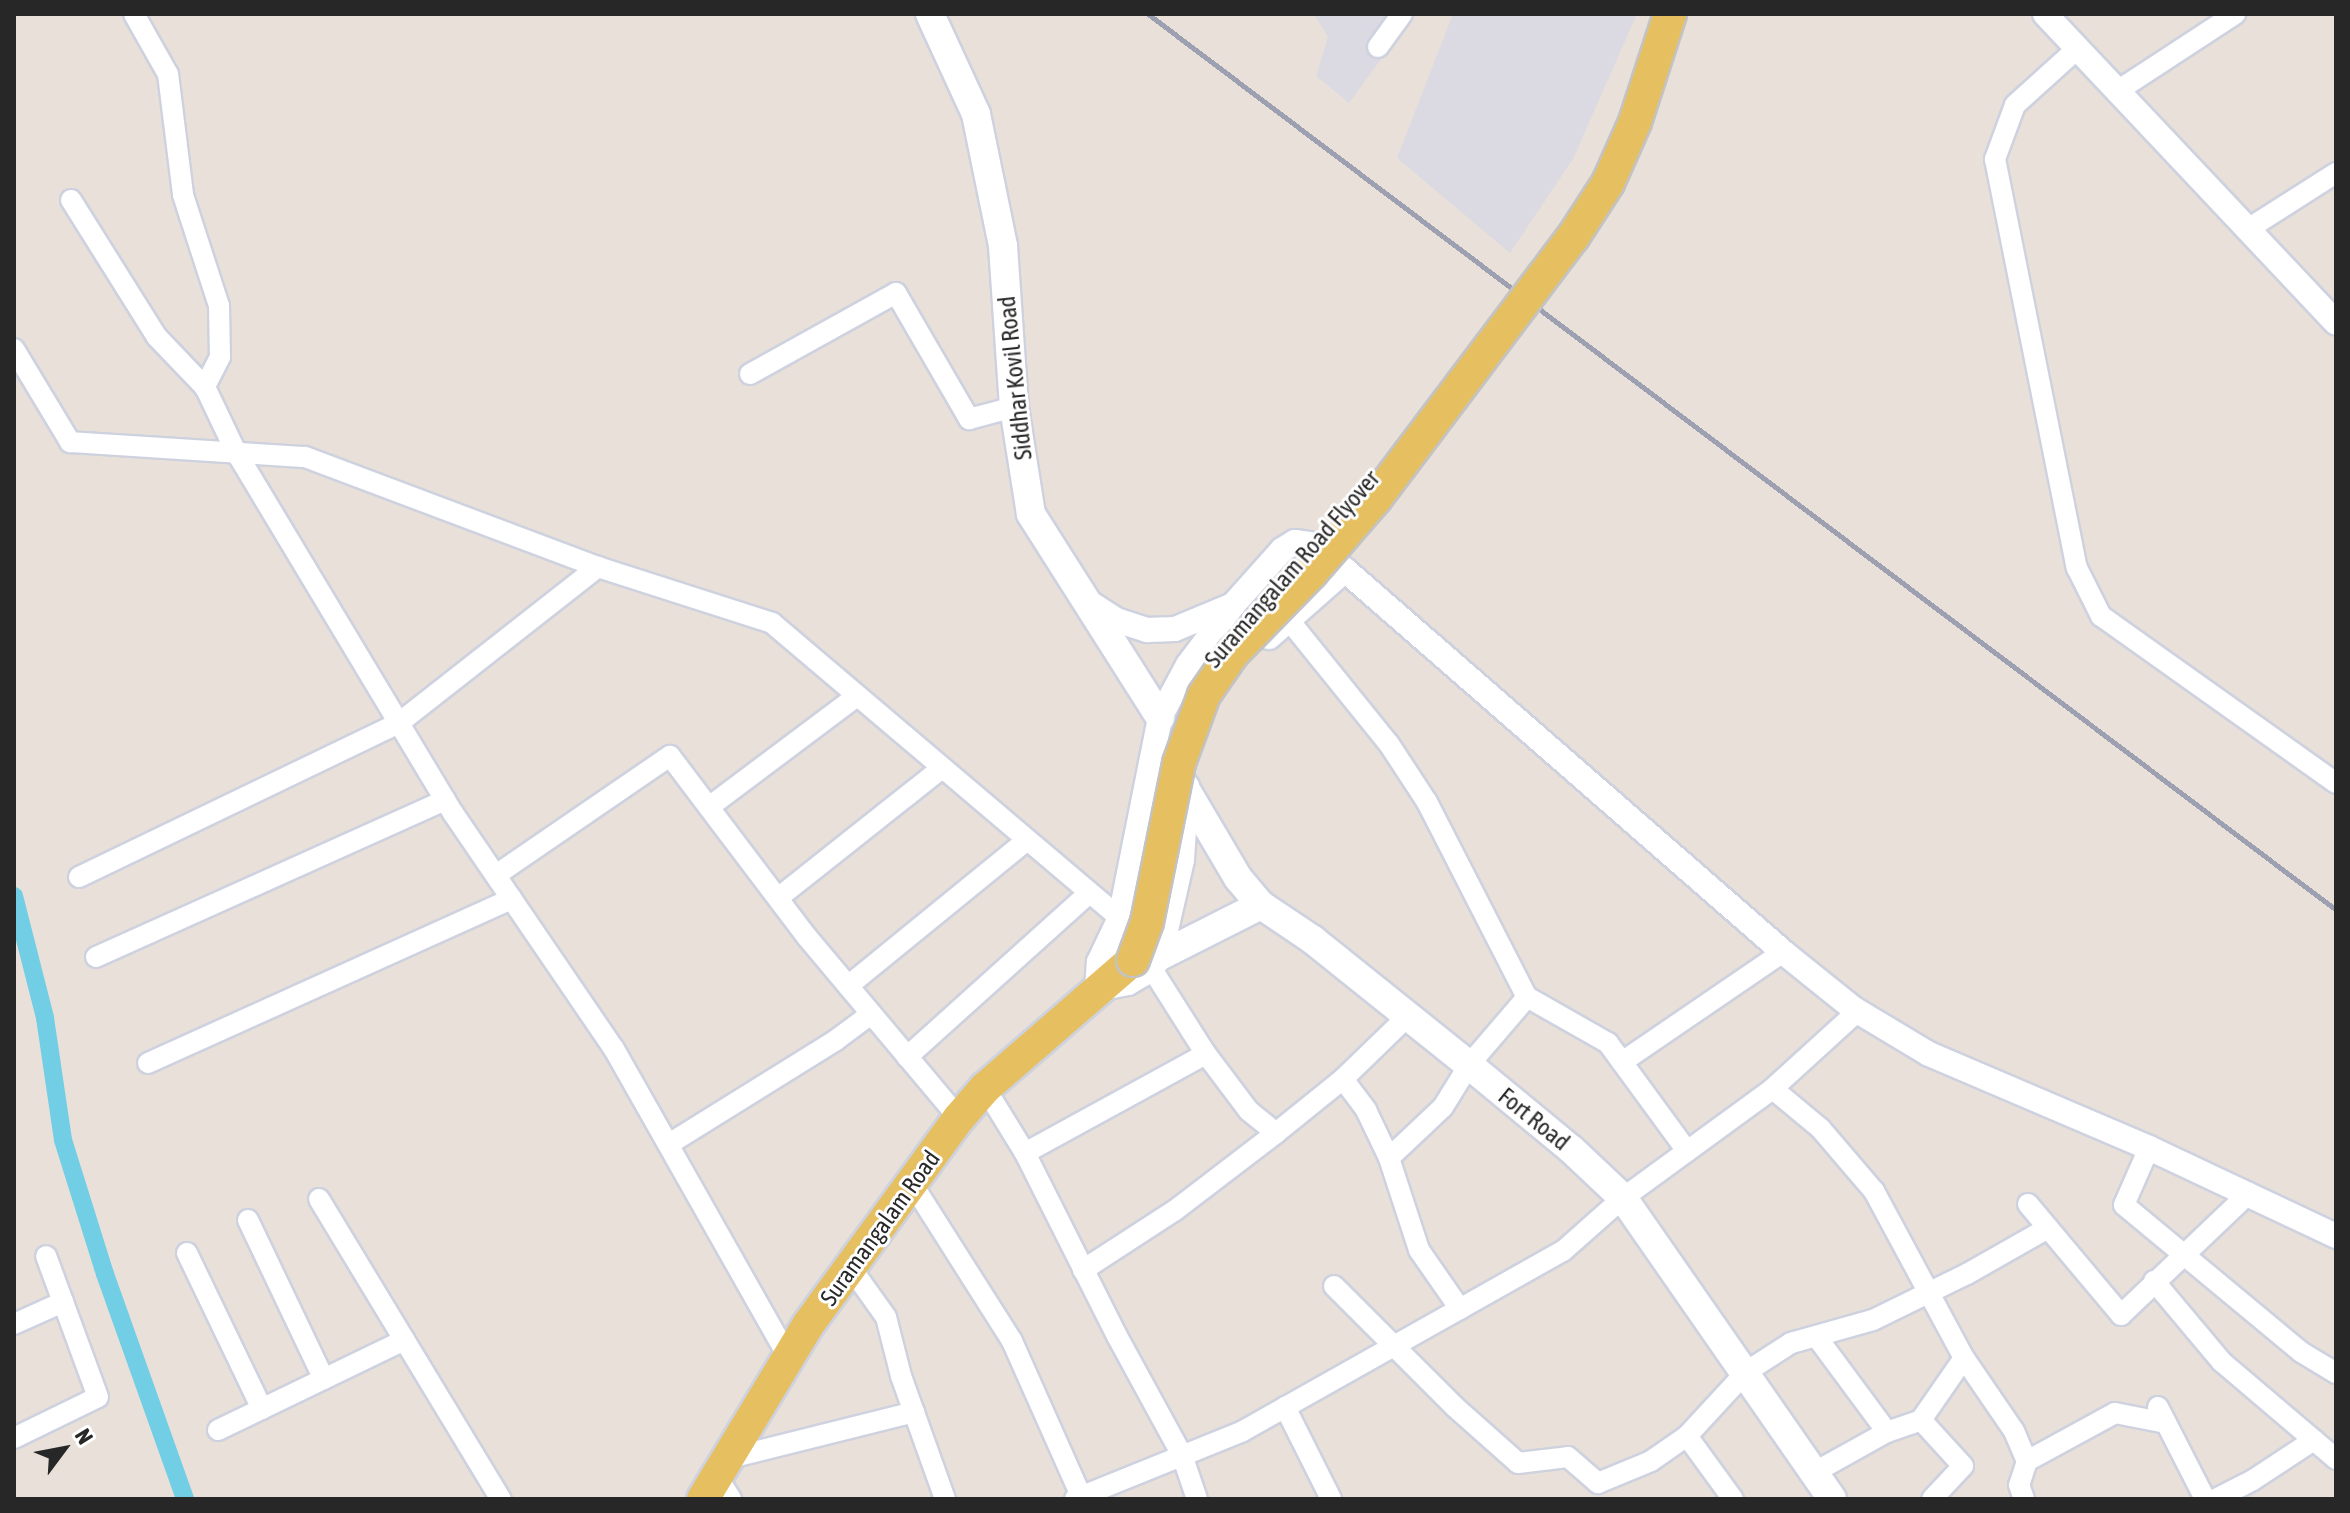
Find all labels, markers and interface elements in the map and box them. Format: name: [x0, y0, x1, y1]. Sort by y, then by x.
street label: Siddhar Kovil Road: [992, 295, 1038, 461]
street label: Suramangalam Road Flyover: [1199, 465, 1385, 673]
street label: Fort Road: [1493, 1082, 1575, 1156]
street label: Suramangalam Road: [814, 1145, 946, 1311]
north arrow: [24, 1409, 104, 1489]
text: N: [70, 1424, 99, 1449]

